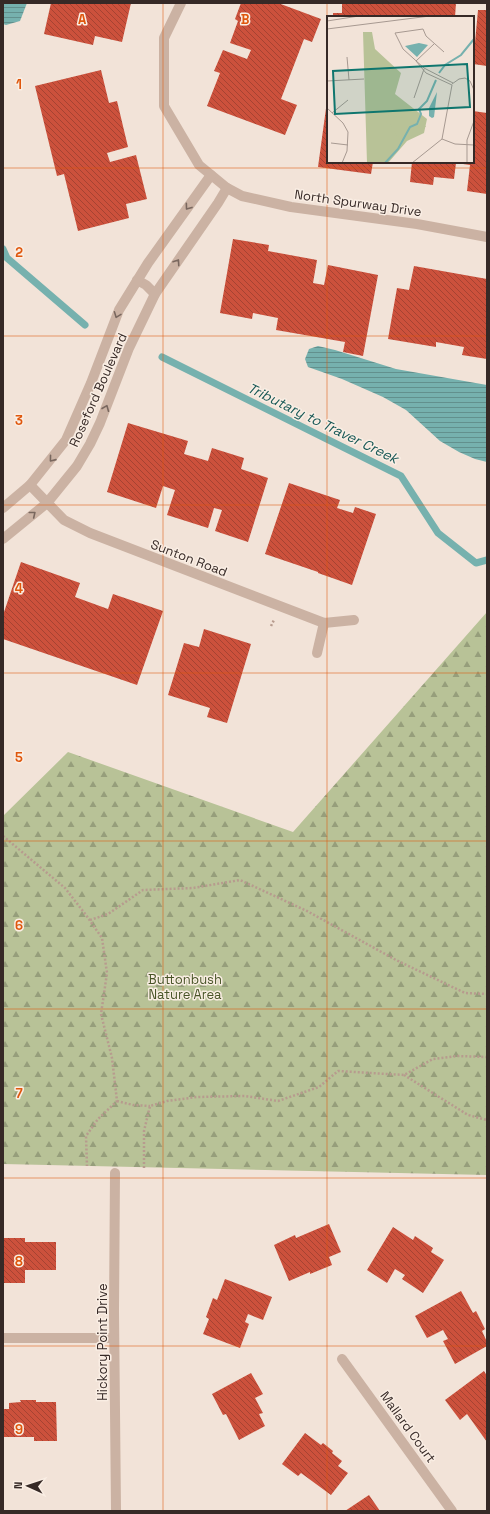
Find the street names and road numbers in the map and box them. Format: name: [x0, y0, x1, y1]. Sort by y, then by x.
street label: North Spurway Drive: [293, 186, 423, 220]
street label: Roseford Boulevard: [65, 330, 131, 450]
street label: Sunton Road: [148, 536, 230, 580]
street label: Hickory Point Drive: [94, 1283, 111, 1401]
street label: Mallard Court: [376, 1388, 440, 1466]

